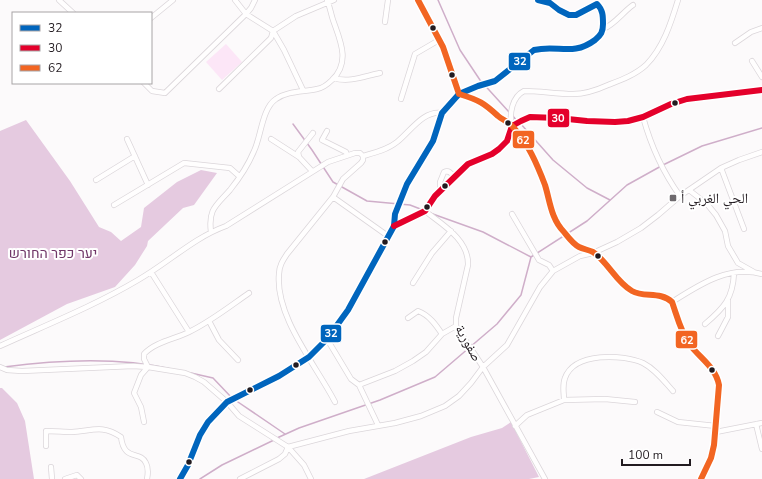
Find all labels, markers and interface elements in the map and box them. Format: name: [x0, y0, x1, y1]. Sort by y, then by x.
legend: [12, 12, 152, 84]
text: 32: [48, 20, 62, 36]
unlabelled marker: [428, 23, 438, 33]
text: 30: [48, 40, 62, 56]
line badge: 32: [508, 52, 531, 71]
text: 32: [513, 54, 527, 69]
text: 62: [48, 60, 62, 76]
unlabelled marker: [447, 70, 457, 80]
unlabelled marker: [670, 98, 680, 108]
line badge: 30: [547, 108, 570, 128]
text: 30: [551, 111, 565, 126]
unlabelled marker: [503, 118, 513, 128]
line badge: 62: [512, 130, 535, 149]
text: 62: [516, 133, 530, 148]
unlabelled marker: [440, 181, 450, 191]
place label: الحي الغربي أ: [681, 189, 748, 210]
marker: الحي الغربي أ: [668, 193, 678, 203]
unlabelled marker: [422, 202, 432, 212]
unlabelled marker: [380, 237, 390, 247]
park label: יער כפר החורש: [9, 244, 97, 263]
unlabelled marker: [593, 251, 603, 261]
street label: صفورية: [451, 321, 486, 365]
line badge: 32: [320, 324, 342, 343]
text: 32: [324, 326, 338, 341]
line badge: 62: [675, 330, 698, 349]
text: 62: [680, 333, 694, 348]
unlabelled marker: [291, 360, 301, 370]
unlabelled marker: [707, 365, 717, 375]
unlabelled marker: [245, 385, 255, 395]
scale bar: [622, 441, 690, 467]
text: 100 m: [628, 447, 663, 463]
unlabelled marker: [184, 457, 194, 467]

